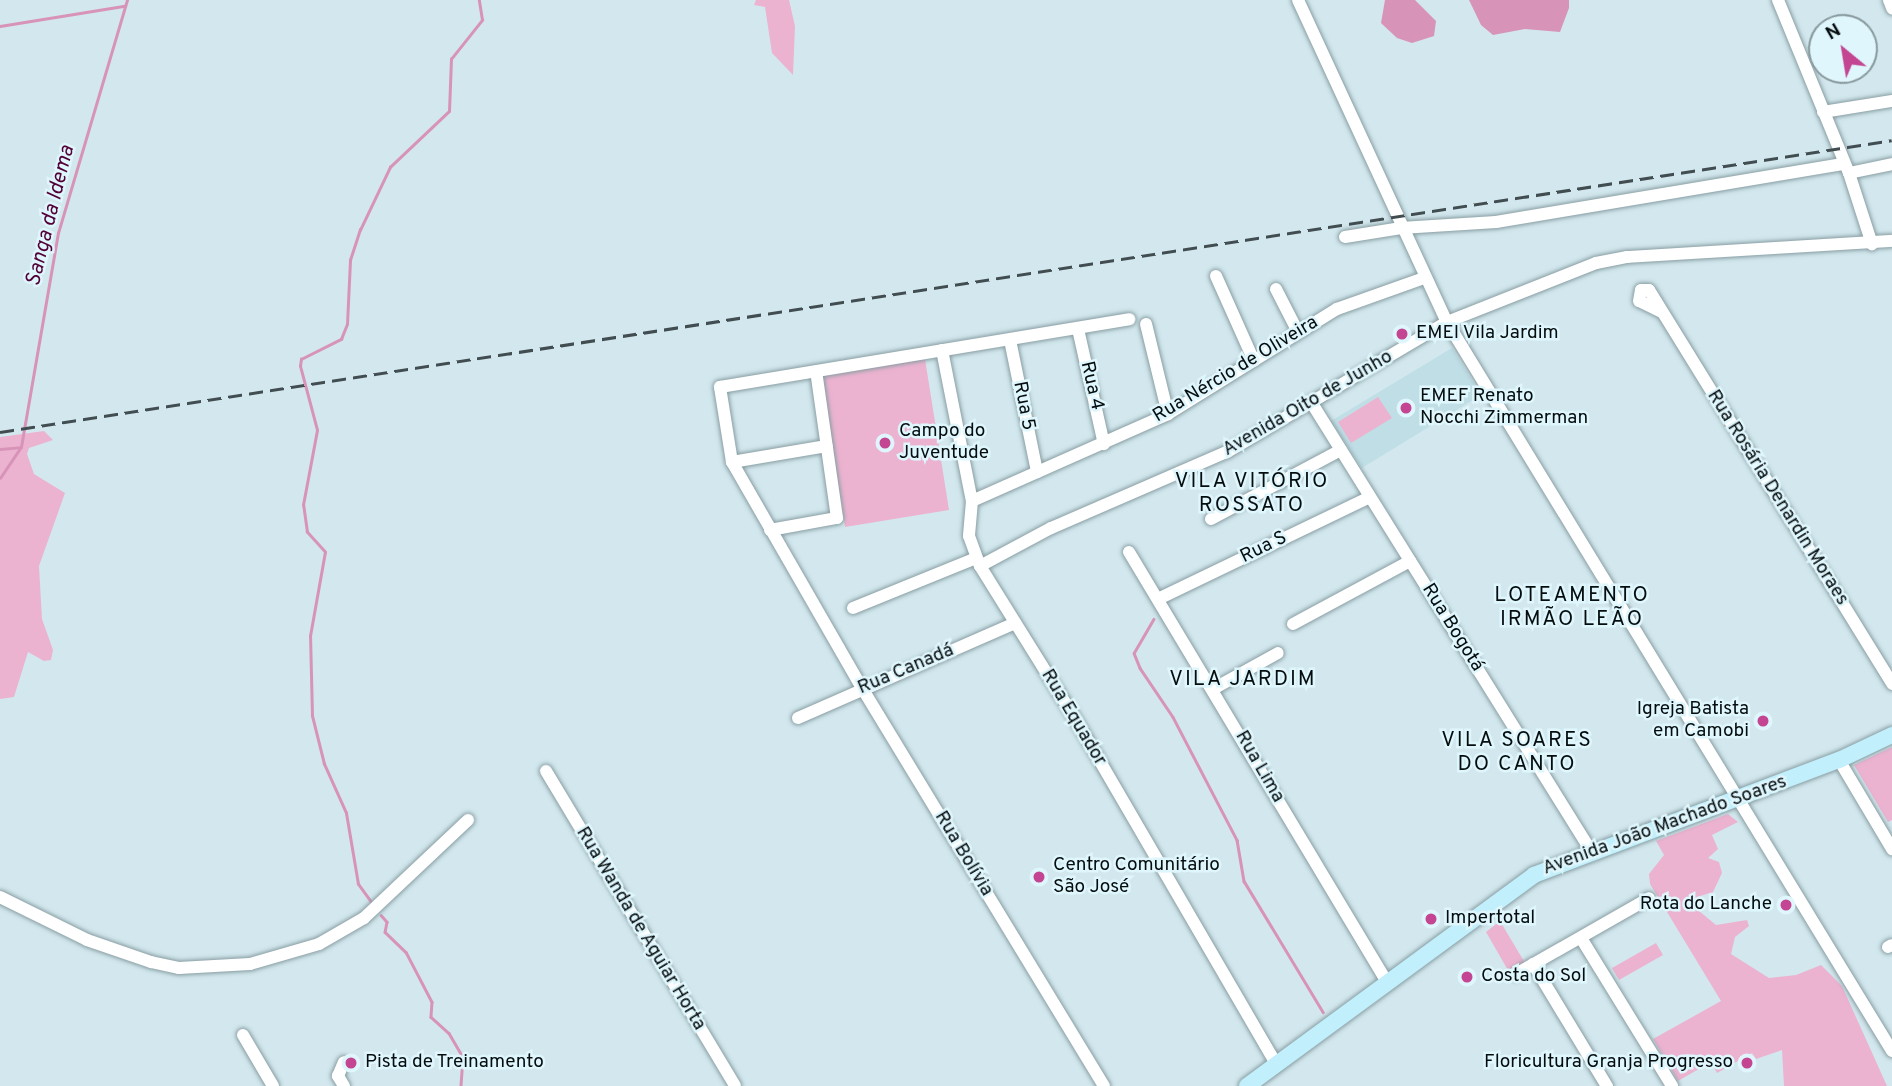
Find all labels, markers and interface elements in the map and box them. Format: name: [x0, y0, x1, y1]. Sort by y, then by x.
north arrow: [1808, 14, 1878, 84]
text: N: [1822, 19, 1845, 46]
water label: Sanga da Idema: [21, 143, 81, 289]
street label: Rua Nércio de Oliveira: [1149, 312, 1323, 428]
place label: EMEI Vila Jardim: [1416, 323, 1559, 345]
marker: EMEI Vila Jardim: [1394, 326, 1410, 342]
street label: Avenida Oito de Junho: [1219, 346, 1397, 462]
street label: Rua 4: [1074, 359, 1108, 413]
street label: Rua 5: [1007, 380, 1039, 432]
place label: EMEF Renato Nocchi Zimmerman: [1420, 386, 1588, 430]
street label: Rua Rosária Denardin Moraes: [1701, 386, 1853, 610]
marker: EMEF Renato Nocchi Zimmerman: [1398, 400, 1414, 416]
place label: Campo do Juventude: [899, 421, 989, 465]
marker: Campo do Juventude: [877, 435, 893, 451]
district label: VILA VITÓRIO ROSSATO: [1175, 469, 1329, 519]
street label: Rua S: [1237, 527, 1291, 569]
street label: Rua Bogotá: [1416, 580, 1488, 676]
district label: LOTEAMENTO IRMÃO LEÃO: [1496, 583, 1648, 633]
street label: Rua Canadá: [855, 640, 957, 700]
street label: Rua Equador: [1035, 666, 1111, 770]
district label: VILA JARDIM: [1170, 667, 1316, 693]
place label: Igreja Batista em Camobi: [1637, 699, 1749, 743]
marker: Igreja Batista em Camobi: [1755, 713, 1771, 729]
street label: Rua Lima: [1229, 727, 1289, 807]
district label: VILA SOARES DO CANTO: [1442, 728, 1592, 778]
street label: Avenida João Machado Soares: [1540, 771, 1790, 881]
street label: Rua Bolívia: [929, 807, 997, 901]
street label: Rua Wanda de Aguiar Horta: [570, 823, 710, 1035]
place label: Centro Comunitário São José: [1053, 855, 1220, 899]
marker: Centro Comunitário São José: [1031, 869, 1047, 885]
place label: Rota do Lanche: [1640, 894, 1772, 916]
marker: Rota do Lanche: [1778, 897, 1794, 913]
place label: Impertotal: [1445, 908, 1535, 930]
marker: Impertotal: [1423, 911, 1439, 927]
place label: Costa do Sol: [1481, 966, 1586, 988]
marker: Costa do Sol: [1459, 969, 1475, 985]
place label: Pista de Treinamento: [365, 1052, 545, 1074]
place label: Floricultura Granja Progresso: [1484, 1052, 1733, 1074]
marker: Pista de Treinamento: [343, 1055, 359, 1071]
marker: Floricultura Granja Progresso: [1739, 1055, 1755, 1071]

